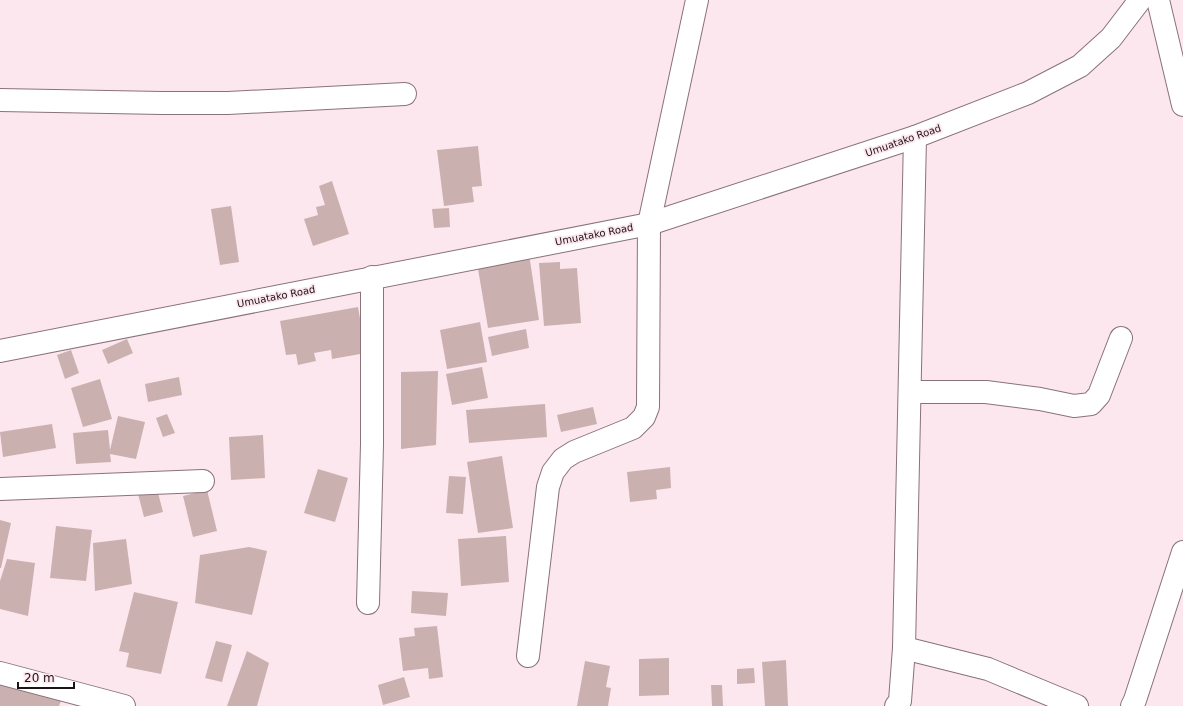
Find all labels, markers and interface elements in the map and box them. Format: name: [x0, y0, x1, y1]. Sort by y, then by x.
street label: Umuatako Road: [864, 122, 942, 159]
street label: Umuatako Road: [554, 222, 634, 247]
street label: Umuatako Road: [236, 284, 316, 309]
scale bar: [18, 664, 74, 690]
text: 20 m: [24, 671, 55, 685]

